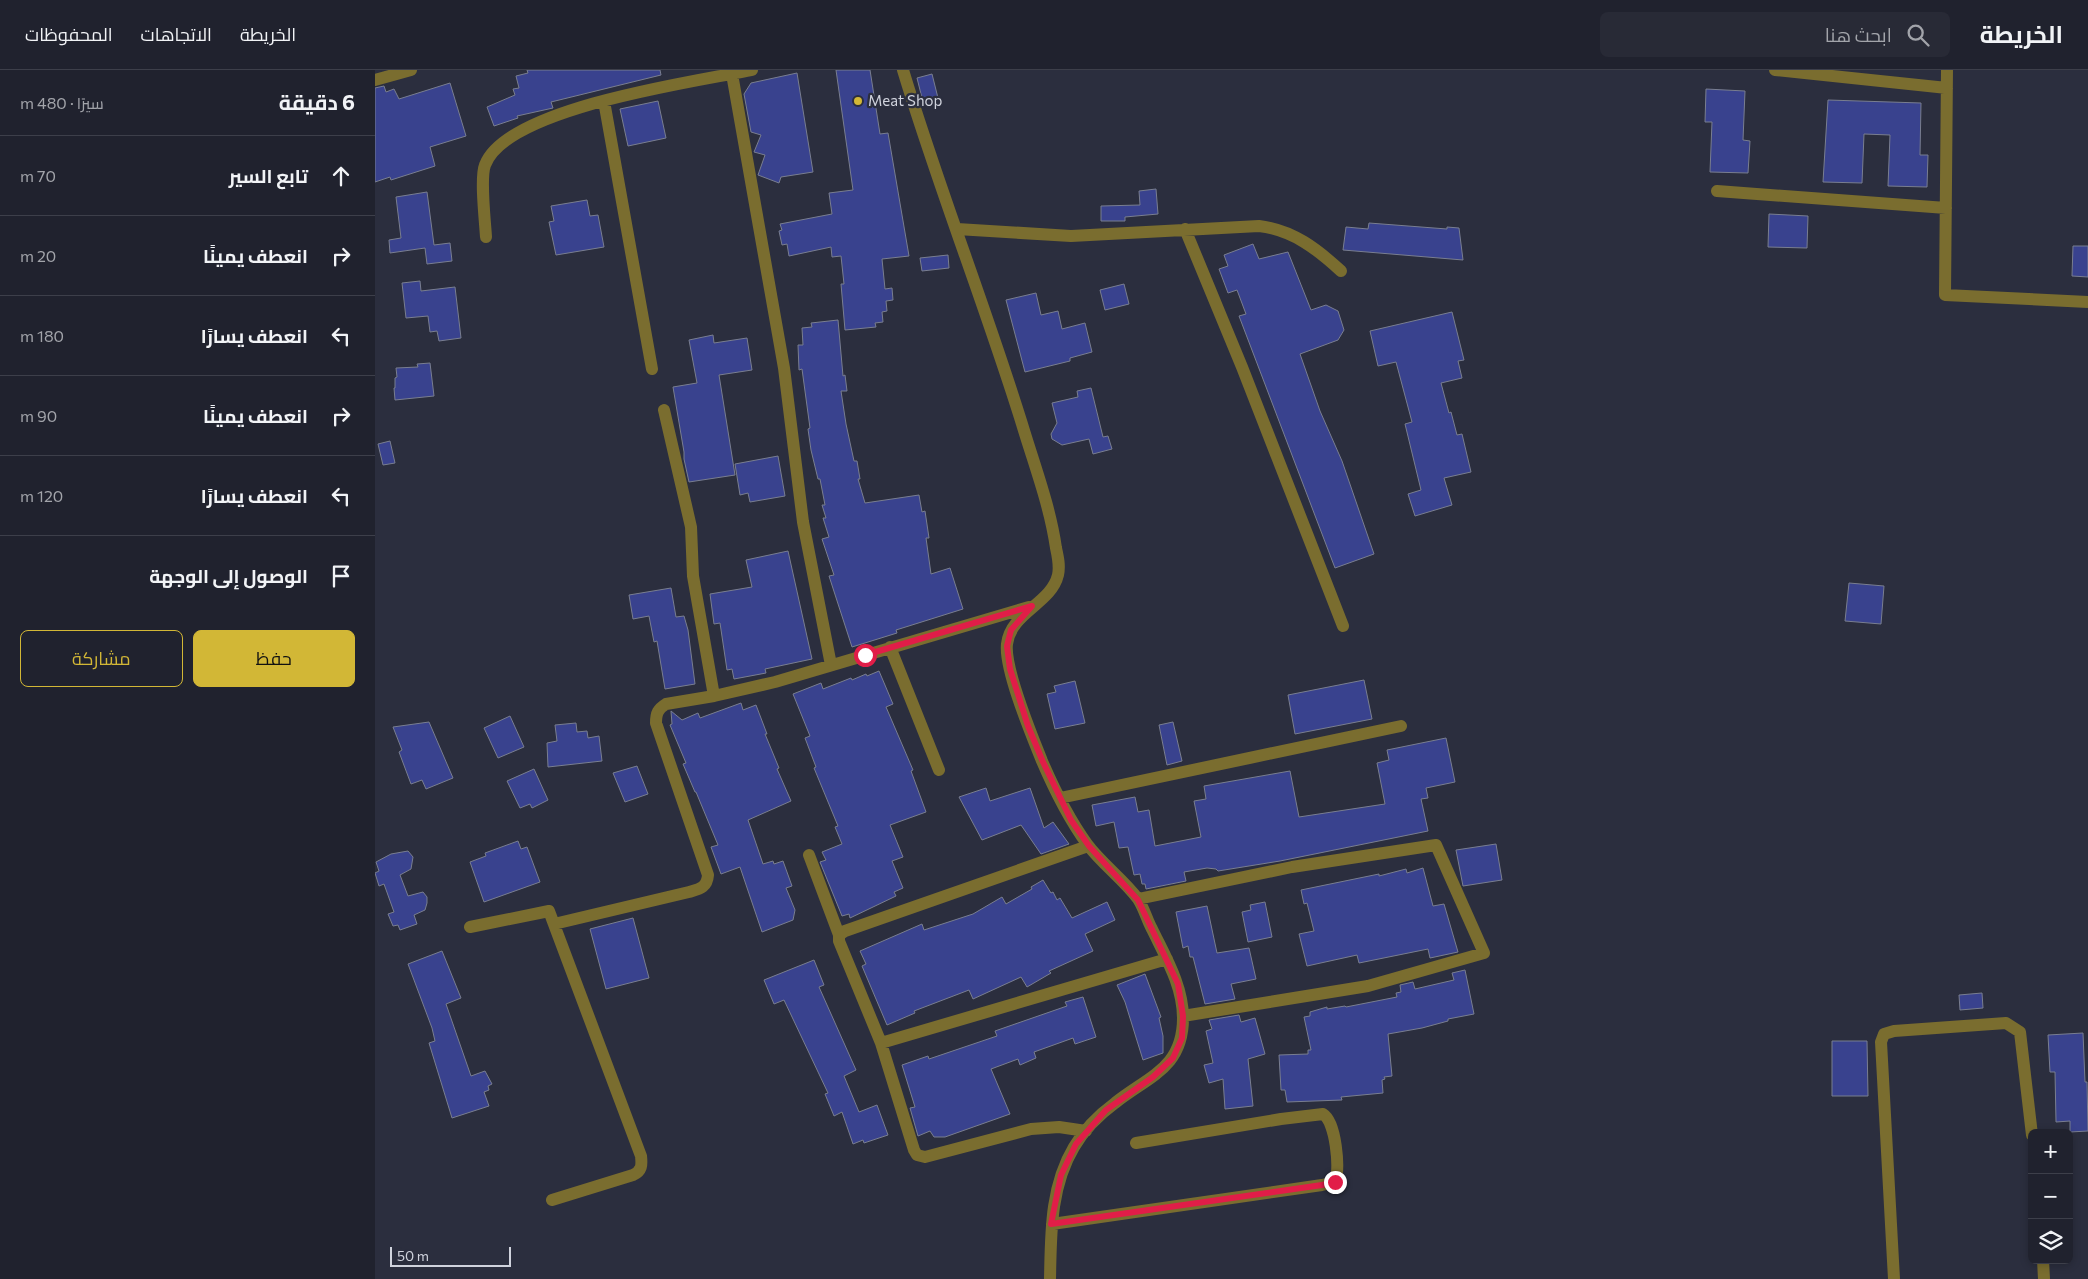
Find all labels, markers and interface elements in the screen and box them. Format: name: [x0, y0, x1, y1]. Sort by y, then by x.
search box: [1600, 12, 1950, 57]
text: الخريطة: [1980, 19, 2063, 48]
icon: search: [1904, 21, 1932, 49]
text: المحفوظات: [25, 23, 113, 45]
text: الاتجاهات: [141, 23, 212, 45]
text: الخريطة: [240, 23, 296, 45]
text: ابحث هنا: [1825, 23, 1892, 46]
text: 6 دقيقة: [279, 89, 355, 114]
place label: Meat Shop: [868, 91, 942, 109]
text: سيرًا · 480 m: [20, 93, 104, 112]
marker: Meat Shop: [852, 95, 864, 107]
icon: ahead: [327, 162, 355, 190]
text: تابع السير: [229, 164, 308, 187]
text: 70 m: [20, 166, 56, 185]
icon: right: [327, 242, 355, 270]
text: انعطف يمينًا: [203, 244, 308, 267]
text: 20 m: [20, 246, 56, 265]
icon: left: [327, 322, 355, 350]
text: انعطف يسارًا: [201, 324, 308, 347]
text: 180 m: [20, 326, 64, 345]
icon: right: [327, 402, 355, 430]
text: انعطف يمينًا: [203, 404, 308, 427]
text: 90 m: [20, 406, 57, 425]
icon: left: [327, 482, 355, 510]
text: انعطف يسارًا: [201, 484, 308, 507]
text: 120 m: [20, 486, 63, 505]
icon: arrive: [327, 562, 355, 590]
text: الوصول إلى الوجهة: [149, 564, 308, 587]
button: مشاركة: [20, 630, 183, 687]
button: حفظ: [193, 630, 355, 687]
route start: [854, 644, 877, 667]
map controls: [2028, 1129, 2073, 1264]
button: +: [2028, 1129, 2073, 1174]
route end: [1324, 1171, 1347, 1194]
button: −: [2028, 1174, 2073, 1219]
button: layers: [2028, 1219, 2073, 1264]
scale bar: [390, 1244, 511, 1267]
text: 50 m: [397, 1247, 429, 1264]

